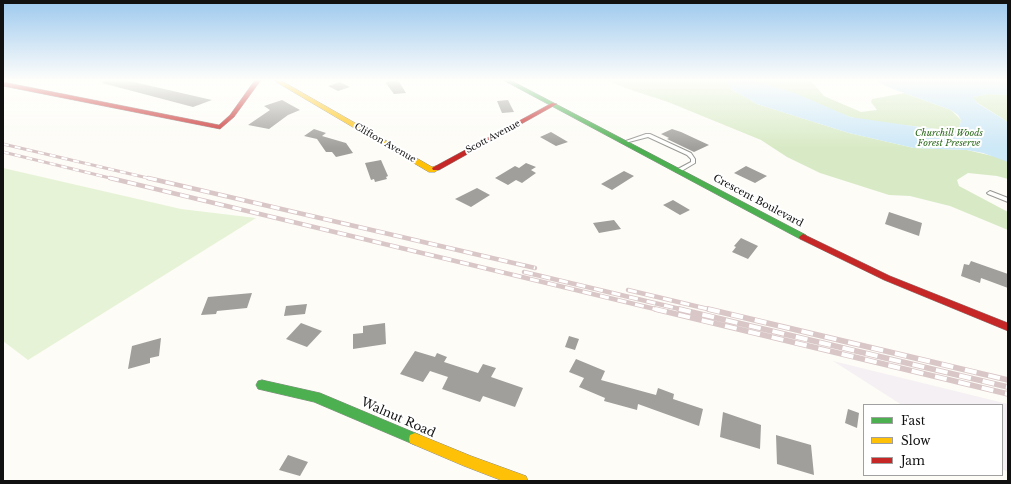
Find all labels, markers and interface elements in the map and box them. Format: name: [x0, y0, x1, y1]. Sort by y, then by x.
street label: Scott Avenue: [464, 118, 522, 156]
street label: Clifton Avenue: [352, 121, 418, 165]
park label: Churchill Woods Forest Preserve: [915, 128, 983, 149]
street label: Crescent Boulevard: [711, 172, 805, 230]
street label: Walnut Road: [359, 395, 437, 441]
legend: [863, 404, 1003, 476]
text: Fast: [901, 413, 925, 428]
text: Slow: [901, 433, 930, 448]
text: Jam: [901, 453, 925, 468]

